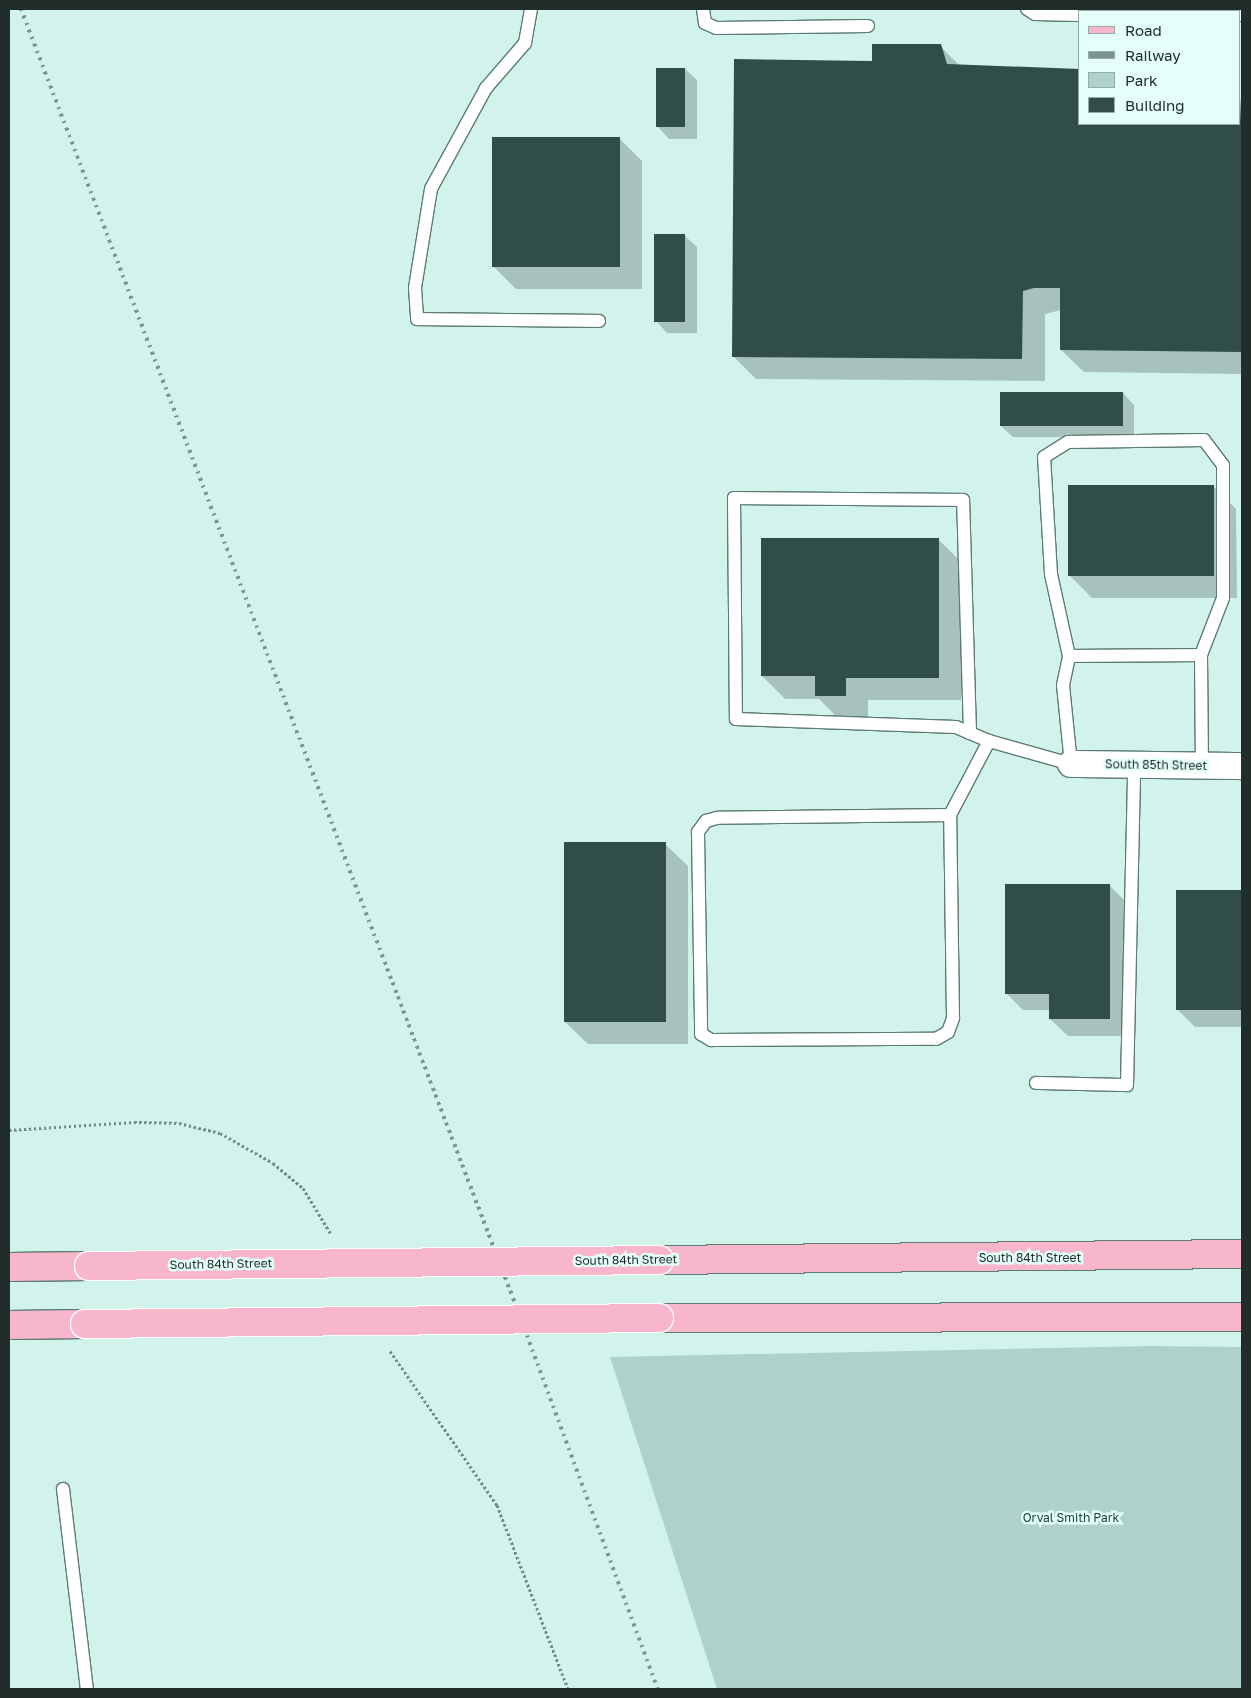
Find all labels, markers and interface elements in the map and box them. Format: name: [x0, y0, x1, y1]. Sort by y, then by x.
legend: [1078, 10, 1241, 125]
text: Road: [1125, 21, 1162, 39]
text: Railway: [1125, 46, 1181, 64]
text: Park: [1125, 71, 1157, 89]
text: Building: [1125, 96, 1185, 114]
street label: South 85th Street: [1105, 757, 1207, 773]
street label: South 84th Street: [979, 1251, 1081, 1265]
street label: South 84th Street: [575, 1252, 677, 1268]
street label: South 84th Street: [170, 1256, 272, 1272]
park label: Orval Smith Park: [1023, 1511, 1119, 1525]

